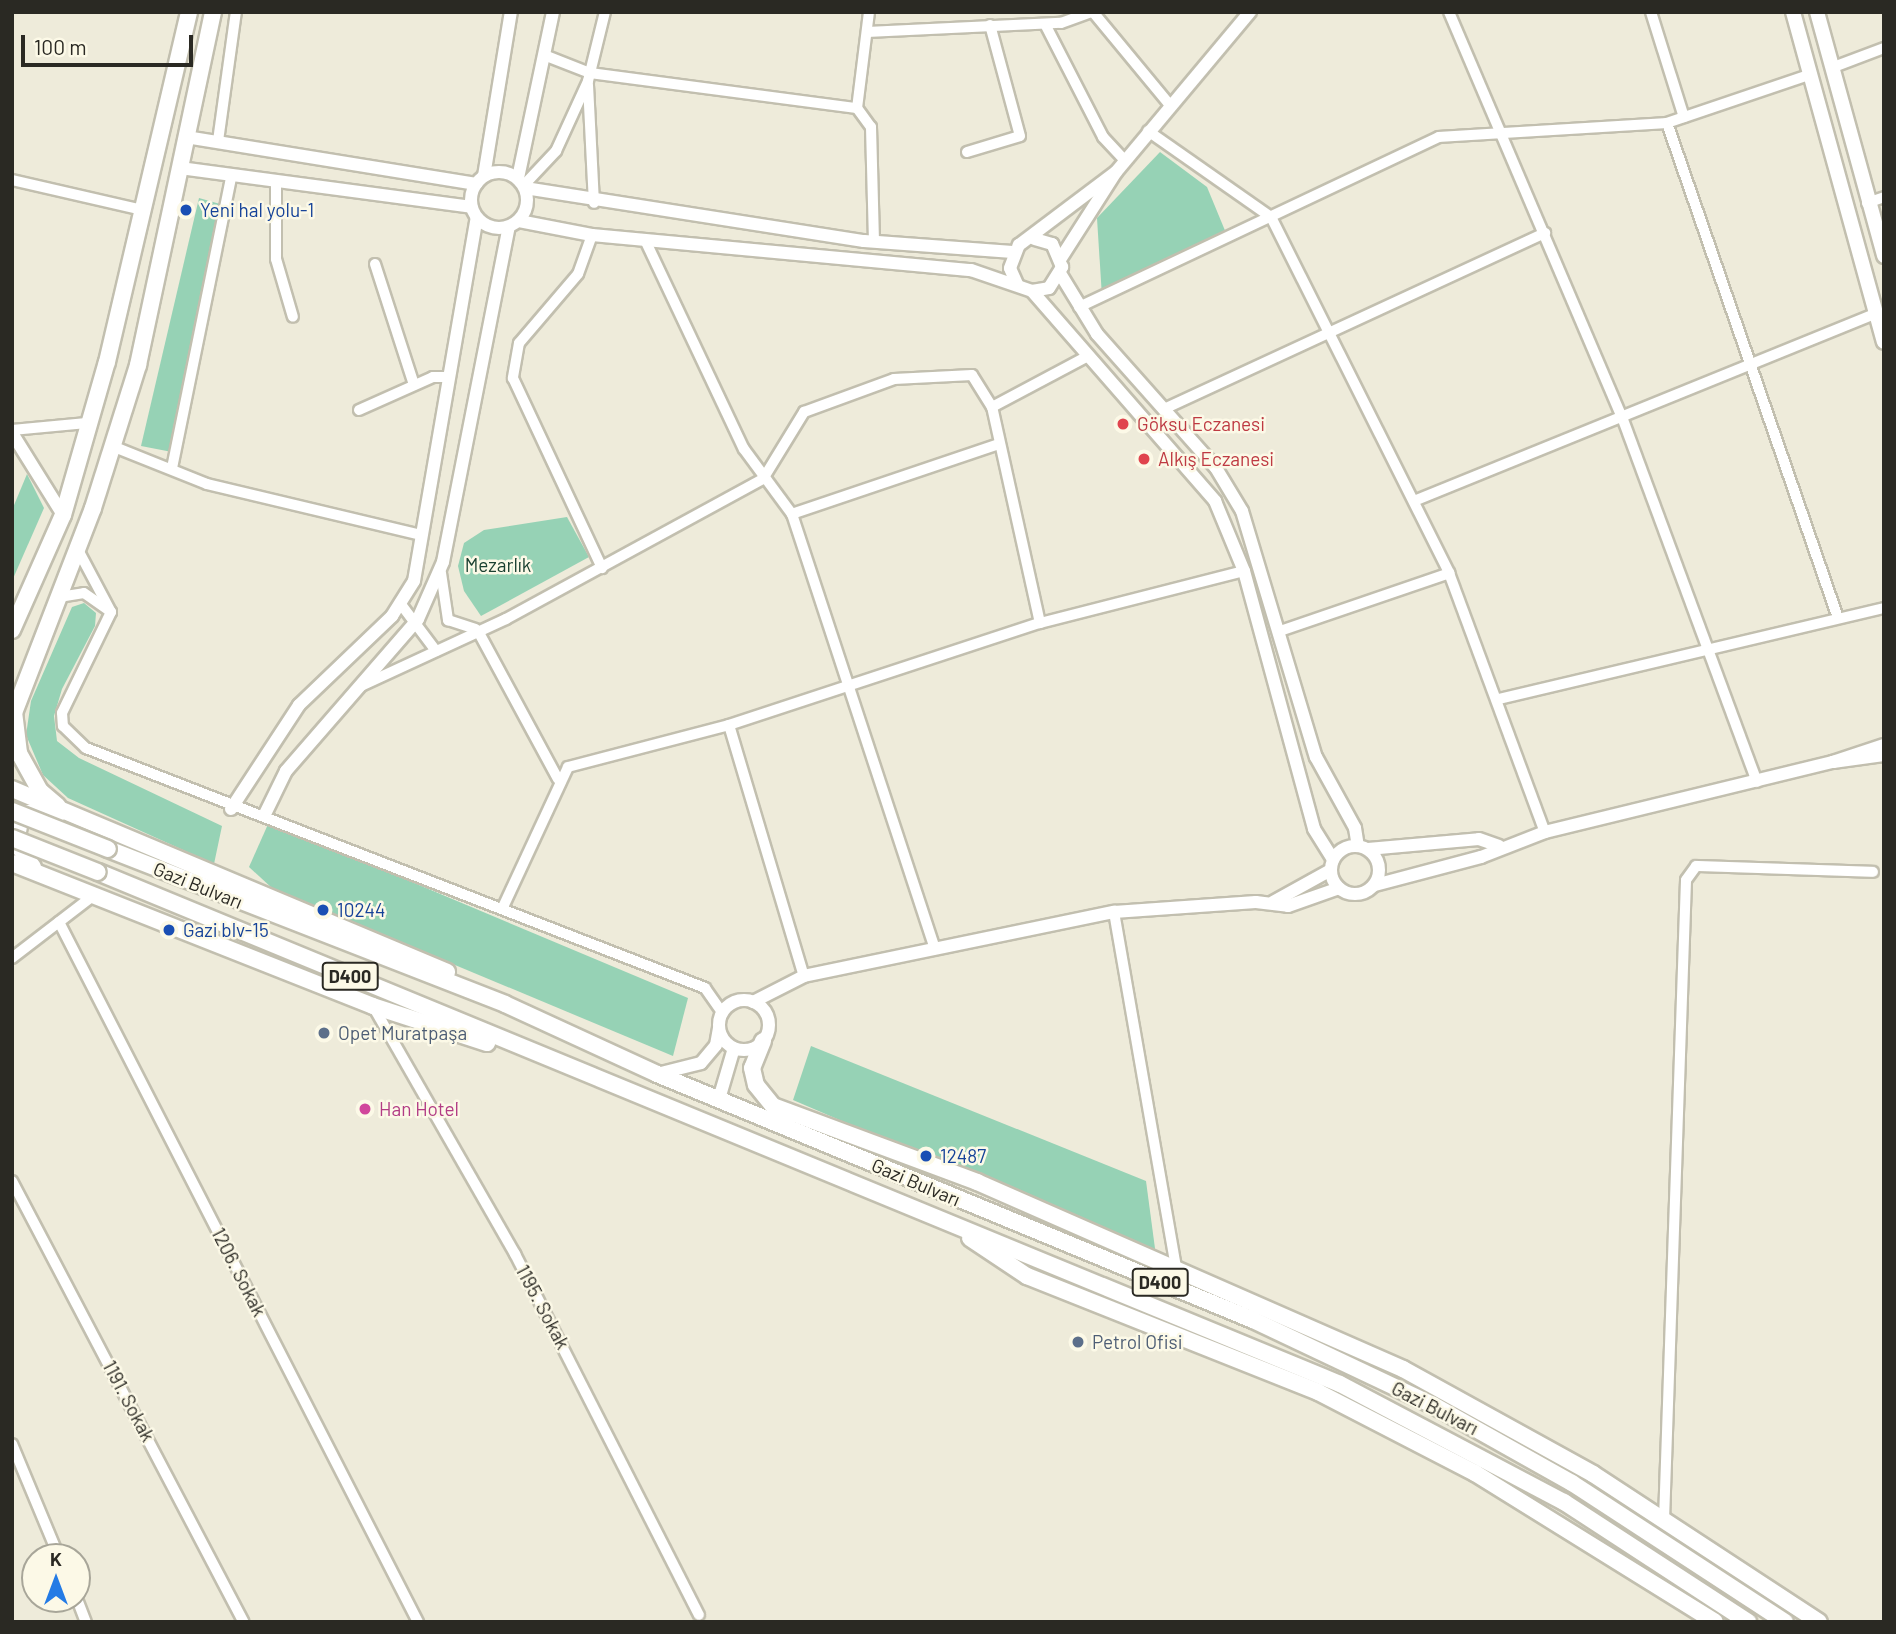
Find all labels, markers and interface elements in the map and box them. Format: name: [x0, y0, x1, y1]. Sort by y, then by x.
scale bar: [24, 21, 196, 65]
text: 100 m: [34, 34, 87, 59]
place label: Yeni hal yolu-1: [200, 199, 314, 221]
marker: Yeni hal yolu-1: [178, 202, 194, 218]
place label: Göksu Eczanesi: [1137, 413, 1265, 435]
marker: Göksu Eczanesi: [1115, 416, 1131, 432]
place label: Alkış Eczanesi: [1158, 448, 1274, 470]
marker: Alkış Eczanesi: [1136, 451, 1152, 467]
park label: Mezarlık: [465, 554, 531, 576]
street label: Gazi Bulvarı: [150, 857, 246, 913]
place label: 10244: [337, 899, 386, 921]
marker: 10244: [315, 902, 331, 918]
place label: Gazi blv-15: [183, 919, 269, 941]
marker: Gazi blv-15: [161, 922, 177, 938]
road number: D400: [320, 961, 380, 990]
place label: Opet Muratpaşa: [338, 1022, 467, 1044]
marker: Opet Muratpaşa: [316, 1025, 332, 1041]
place label: Han Hotel: [379, 1098, 459, 1120]
marker: Han Hotel: [357, 1101, 373, 1117]
place label: 12487: [940, 1145, 986, 1167]
marker: 12487: [918, 1148, 934, 1164]
street label: Gazi Bulvarı: [868, 1153, 964, 1211]
street label: 1206. Sokak: [207, 1224, 271, 1320]
street label: 1195. Sokak: [511, 1261, 575, 1353]
road number: D400: [1130, 1268, 1190, 1296]
place label: Petrol Ofisi: [1092, 1331, 1183, 1353]
marker: Petrol Ofisi: [1070, 1334, 1086, 1350]
street label: 1191. Sokak: [98, 1357, 160, 1445]
street label: Gazi Bulvarı: [1388, 1377, 1482, 1439]
north arrow: [21, 1543, 91, 1613]
text: K: [50, 1547, 62, 1570]

